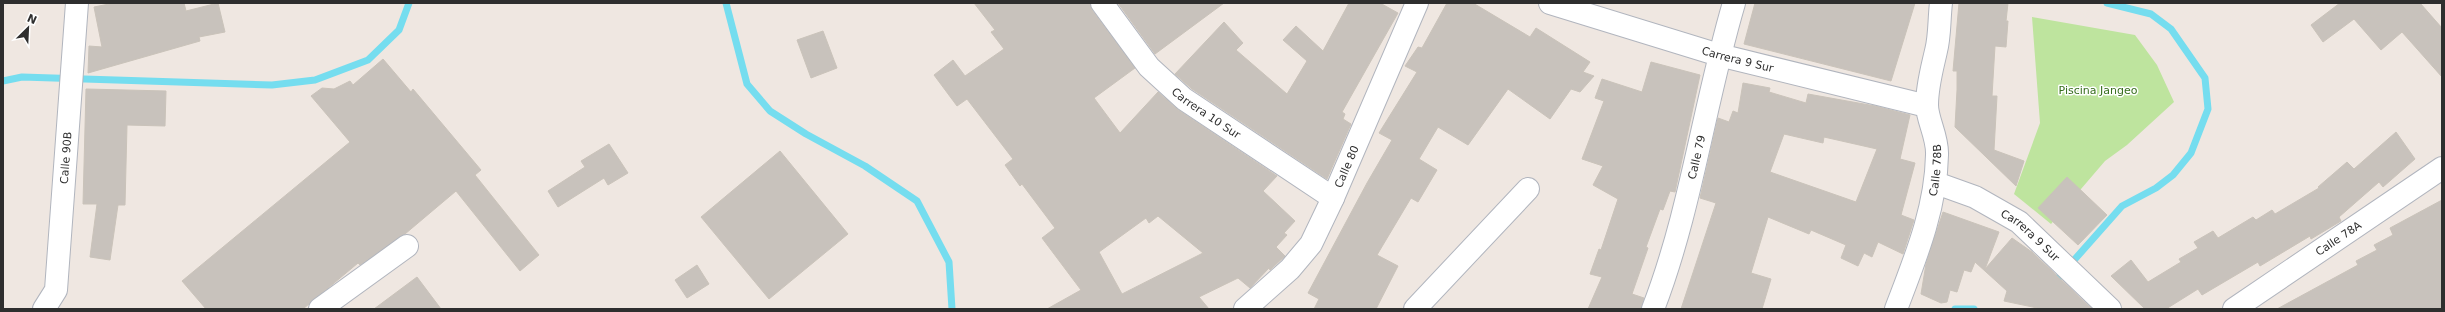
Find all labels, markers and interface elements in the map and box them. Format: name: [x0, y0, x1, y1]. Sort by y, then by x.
north arrow: [8, 8, 48, 48]
text: N: [25, 12, 39, 27]
street label: Carrera 9 Sur: [1700, 44, 1775, 75]
park label: Piscina Jangeo: [2059, 84, 2138, 97]
street label: Carrera 10 Sur: [1169, 85, 1243, 142]
street label: Calle 90B: [58, 131, 75, 184]
street label: Calle 79: [1686, 134, 1708, 181]
street label: Calle 78B: [1927, 143, 1944, 197]
street label: Calle 80: [1332, 144, 1362, 190]
street label: Carrera 9 Sur: [1998, 207, 2062, 265]
street label: Calle 78A: [2313, 218, 2364, 259]

